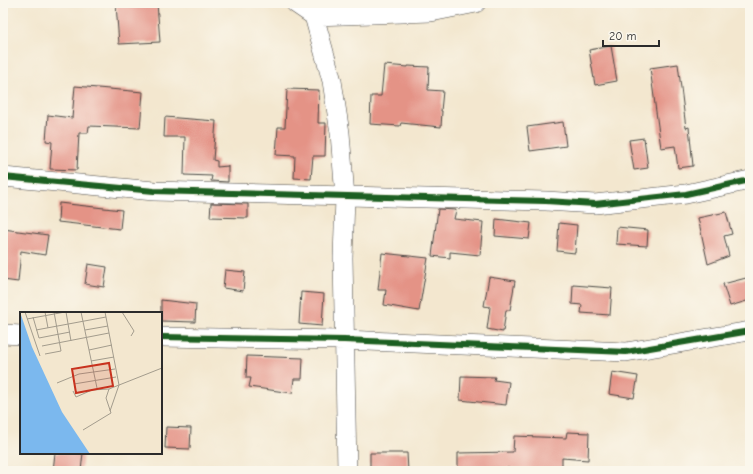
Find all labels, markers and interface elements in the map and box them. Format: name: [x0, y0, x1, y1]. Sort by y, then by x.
scale bar: [603, 22, 659, 48]
text: 20 m: [609, 29, 637, 43]
inset map: [20, 312, 162, 454]

